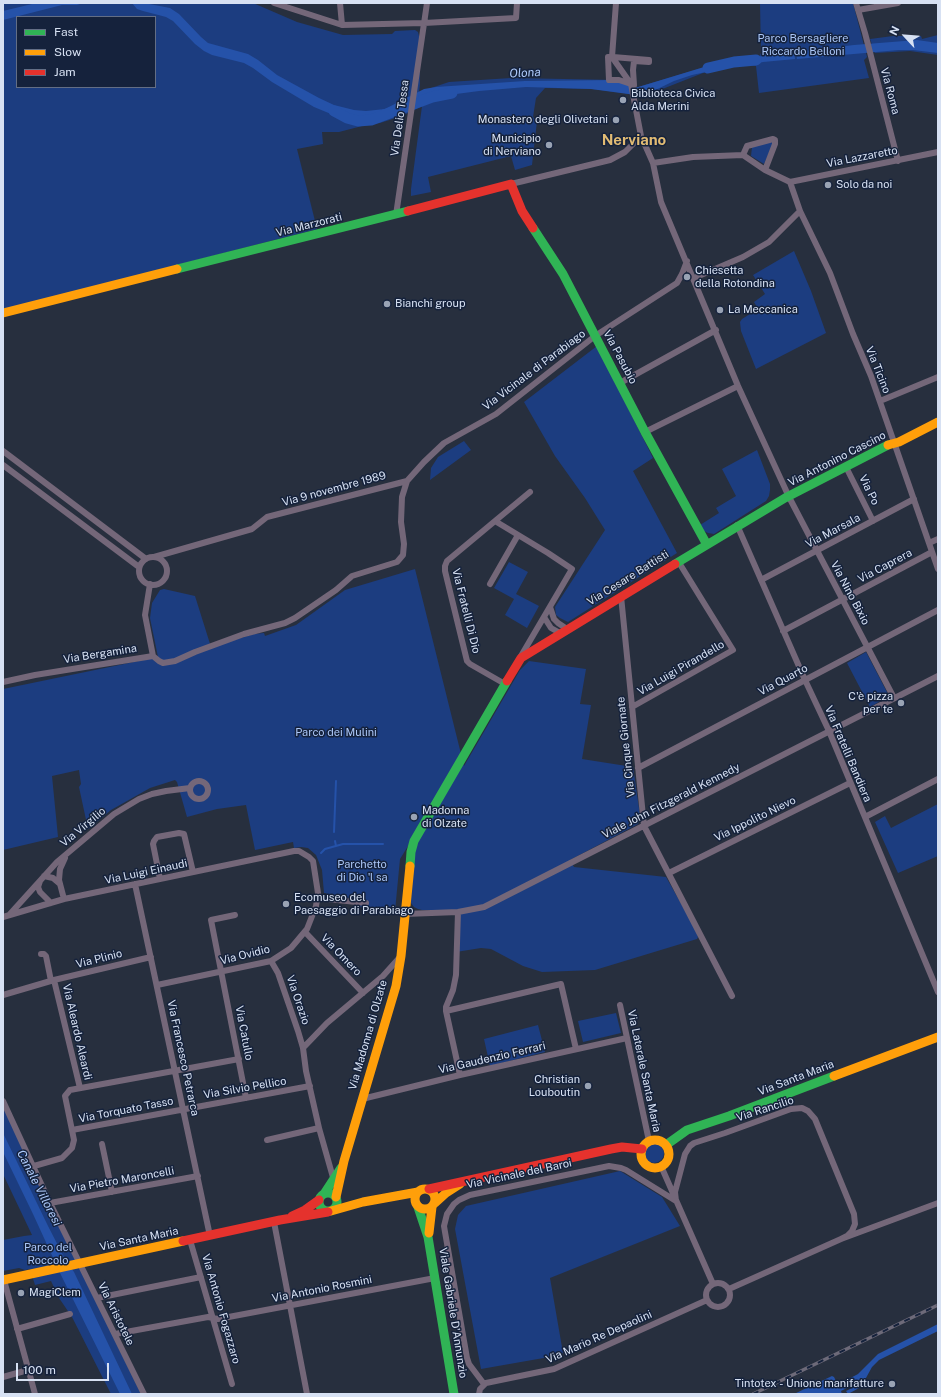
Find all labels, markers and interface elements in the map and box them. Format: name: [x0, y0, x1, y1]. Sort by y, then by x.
legend: [16, 16, 156, 88]
north arrow: [885, 16, 925, 56]
text: N: [887, 24, 901, 37]
text: Fast: [54, 25, 78, 39]
park label: Parco Bersagliere Riccardo Belloni: [757, 32, 849, 58]
text: Slow: [54, 45, 81, 59]
text: Jam: [54, 65, 76, 79]
water label: Olona: [509, 65, 541, 81]
street label: Via Roma: [877, 66, 903, 116]
street label: Via Delio Tessa: [388, 79, 412, 157]
place label: Biblioteca Civica Alda Merini: [631, 87, 715, 113]
marker: Biblioteca Civica Alda Merini: [618, 95, 628, 105]
place label: Monastero degli Olivetani: [478, 113, 608, 127]
marker: Monastero degli Olivetani: [611, 115, 621, 125]
district label: Nerviano: [602, 131, 666, 149]
place label: Municipio di Nerviano: [483, 132, 541, 158]
marker: Municipio di Nerviano: [544, 140, 554, 150]
street label: Via Lazzaretto: [825, 144, 899, 170]
place label: Solo da noi: [836, 178, 892, 192]
marker: Solo da noi: [823, 180, 833, 190]
street label: Via Marzorati: [275, 210, 343, 240]
place label: Chiesetta della Rotondina: [695, 264, 775, 290]
marker: Chiesetta della Rotondina: [682, 272, 692, 282]
place label: Bianchi group: [395, 297, 465, 311]
marker: Bianchi group: [382, 299, 392, 309]
place label: La Meccanica: [728, 303, 798, 317]
marker: La Meccanica: [715, 305, 725, 315]
street label: Via Vicinale di Parabiago: [480, 327, 588, 413]
street label: Via Pasubio: [600, 328, 640, 386]
street label: Via Ticino: [863, 345, 893, 395]
street label: Via Antonino Cascino: [786, 429, 888, 489]
street label: Via 9 novembre 1989: [281, 469, 387, 509]
street label: Via Po: [856, 473, 882, 507]
street label: Via Marsala: [803, 511, 863, 551]
street label: Via Caprera: [856, 546, 914, 586]
street label: Via Cesare Battisti: [585, 548, 671, 608]
street label: Via Nino Bixio: [828, 559, 872, 627]
street label: Via Fratelli Di Dio: [449, 567, 483, 655]
street label: Via Luigi Pirandello: [635, 638, 727, 698]
street label: Via Bergamina: [62, 642, 138, 666]
street label: Via Quarto: [756, 661, 810, 699]
place label: C'è pizza per te: [848, 690, 893, 716]
street label: Via Cinque Giornate: [614, 696, 638, 798]
marker: C'è pizza per te: [896, 698, 906, 708]
street label: Via Fratelli Bandiera: [822, 704, 874, 804]
park label: Parco dei Mulini: [295, 726, 377, 740]
street label: Viale John Fitzgerald Kennedy: [600, 760, 742, 842]
street label: Via Ippolito Nievo: [712, 794, 798, 844]
street label: Via Virgilio: [58, 804, 108, 850]
place label: Madonna di Olzate: [422, 804, 469, 830]
marker: Madonna di Olzate: [409, 812, 419, 822]
street label: Via Luigi Einaudi: [103, 857, 189, 887]
park label: Parchetto di Dio 'l sa: [336, 858, 388, 884]
place label: Ecomuseo del Paesaggio di Parabiago: [294, 891, 413, 917]
marker: Ecomuseo del Paesaggio di Parabiago: [281, 899, 291, 909]
street label: Via Omero: [318, 931, 364, 979]
street label: Via Ovidio: [219, 942, 271, 968]
street label: Via Plinio: [74, 947, 124, 971]
street label: Via Orazio: [283, 974, 313, 1026]
street label: Via Madonna di Olzate: [346, 978, 390, 1092]
street label: Via Aleardo Aleardi: [60, 983, 94, 1081]
street label: Via Francesco Petrarca: [164, 999, 202, 1117]
street label: Via Catullo: [232, 1005, 256, 1061]
street label: Via Laterale Santa Maria: [625, 1009, 663, 1133]
street label: Via Gaudenzio Ferrari: [437, 1039, 547, 1077]
street label: Via Santa Maria: [756, 1057, 836, 1099]
place label: Christian Louboutin: [529, 1073, 580, 1099]
street label: Via Silvio Pellico: [203, 1074, 287, 1102]
marker: Christian Louboutin: [583, 1081, 593, 1091]
street label: Via Torquato Tasso: [78, 1094, 174, 1126]
street label: Via Rancilio: [735, 1094, 795, 1124]
water label: Canale Villoresi: [14, 1147, 64, 1229]
street label: Via Vicinale del Baroi: [465, 1156, 573, 1192]
street label: Via Pietro Maroncelli: [69, 1164, 175, 1196]
street label: Via Santa Maria: [98, 1224, 180, 1254]
park label: Parco del Roccolo: [24, 1241, 72, 1267]
street label: Viale Gabriele D'Annunzio: [436, 1247, 470, 1379]
street label: Via Antonio Fogazzaro: [199, 1253, 243, 1365]
street label: Via Antonio Rosmini: [271, 1273, 373, 1305]
street label: Via Aristotele: [95, 1280, 137, 1348]
place label: MagiClem: [29, 1286, 81, 1300]
marker: MagiClem: [16, 1288, 26, 1298]
street label: Via Mario Re Depaolini: [544, 1308, 654, 1366]
scale bar: [18, 1355, 111, 1381]
text: 100 m: [23, 1363, 56, 1377]
place label: Tintotex - Unione manifatture: [735, 1377, 884, 1391]
marker: Tintotex - Unione manifatture: [887, 1379, 897, 1389]

